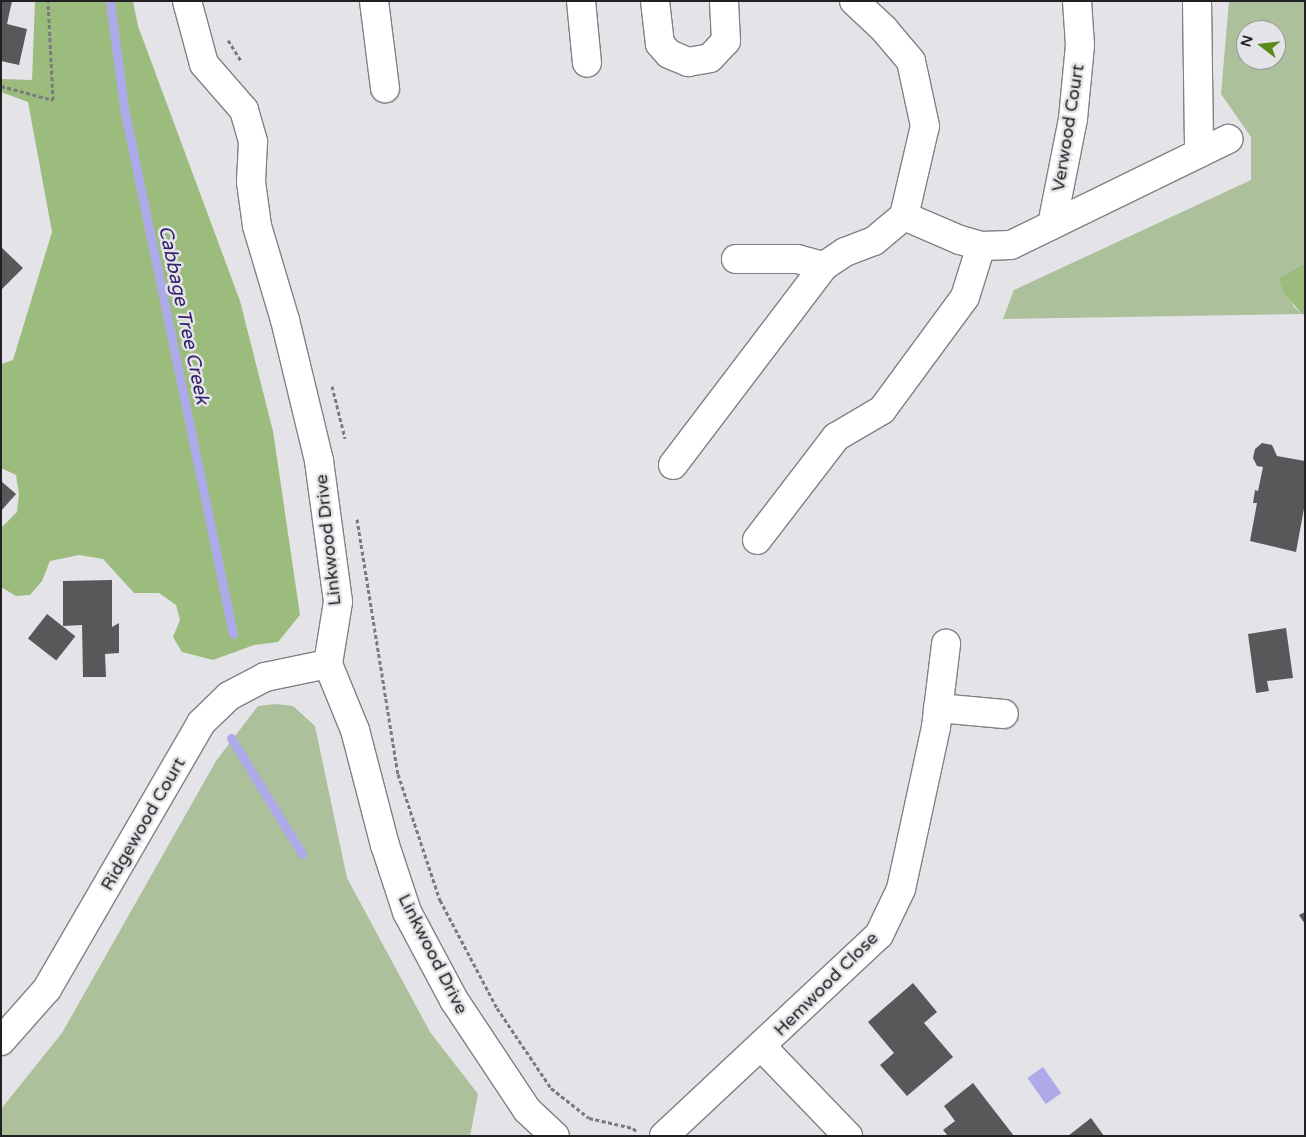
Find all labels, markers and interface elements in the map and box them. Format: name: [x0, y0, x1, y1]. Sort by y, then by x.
north arrow: [1236, 20, 1286, 70]
text: N: [1237, 33, 1257, 49]
street label: Verwood Court: [1047, 63, 1089, 193]
water label: Cabbage Tree Creek: [153, 224, 213, 406]
street label: Linkwood Drive: [310, 473, 346, 607]
street label: Ridgewood Court: [96, 754, 190, 894]
street label: Linkwood Drive: [393, 890, 473, 1018]
street label: Hemwood Close: [769, 927, 883, 1041]

